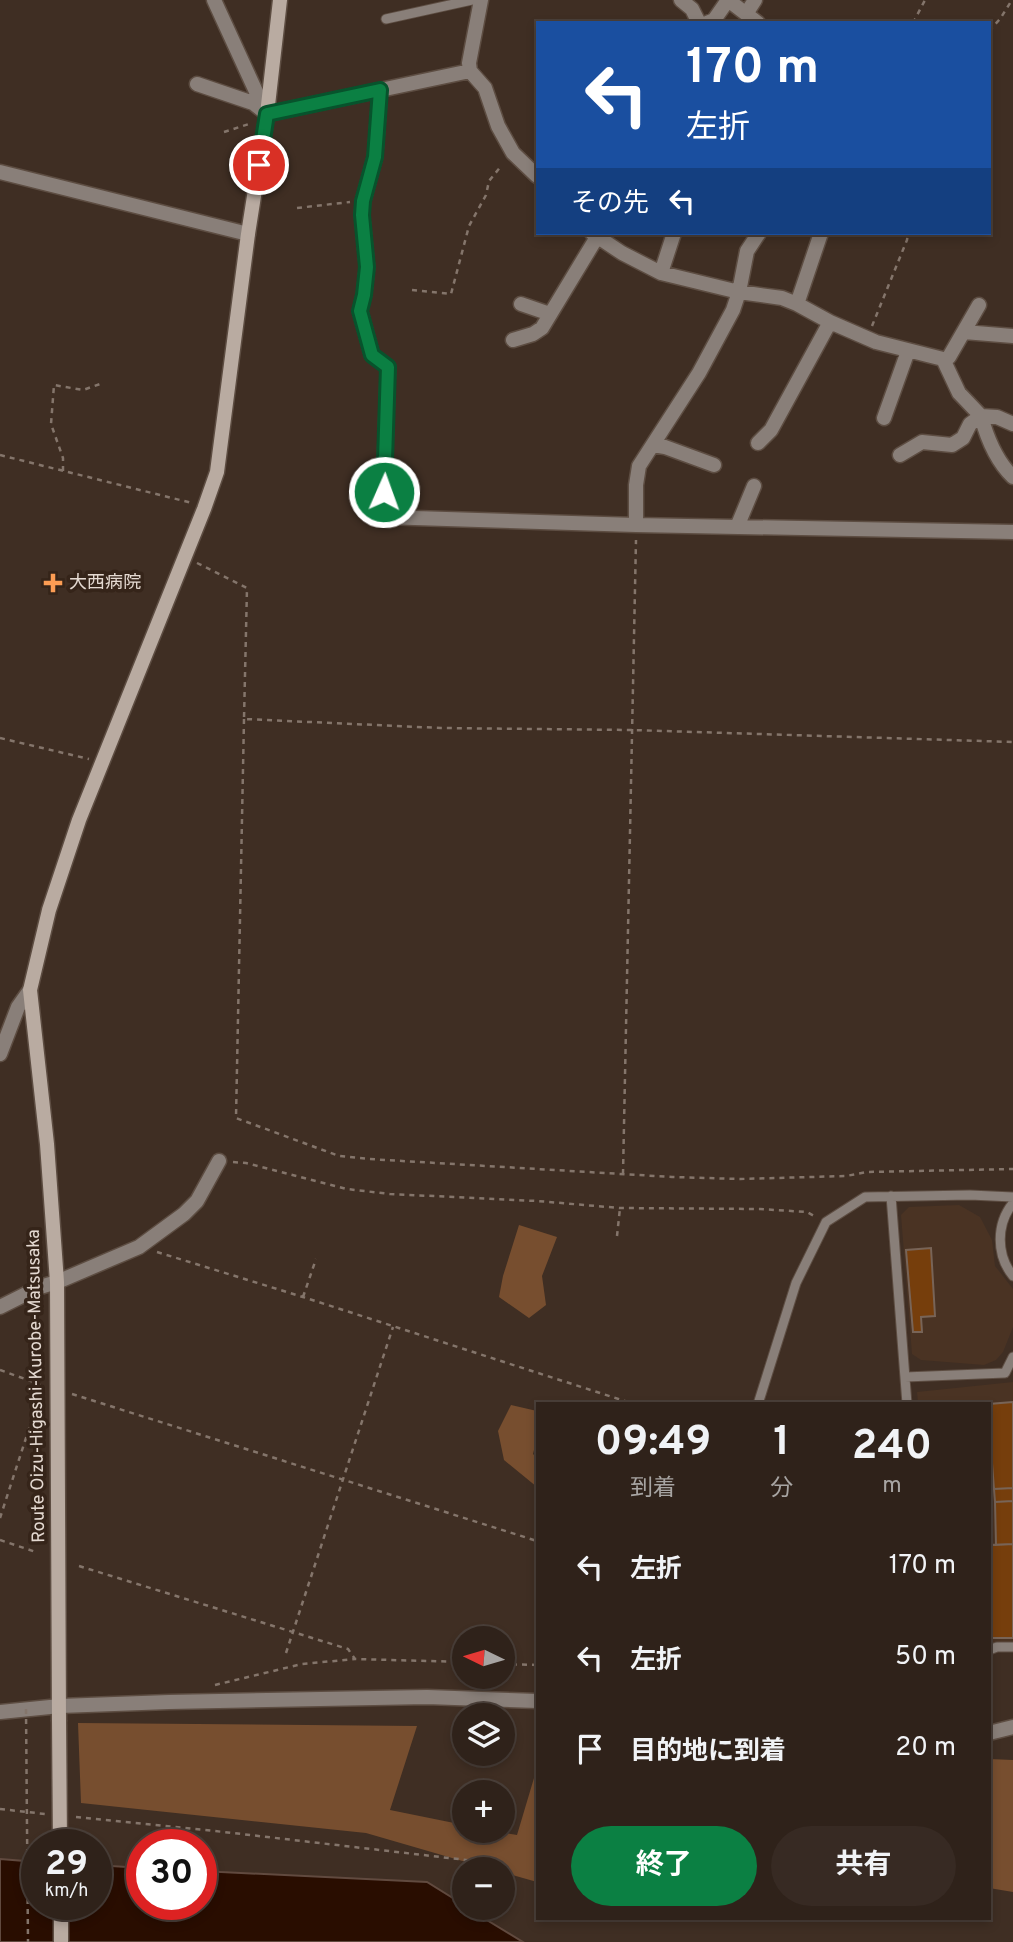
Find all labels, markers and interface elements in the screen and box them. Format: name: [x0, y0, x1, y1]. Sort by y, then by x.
text: 170 m: [686, 39, 819, 101]
icon: left: [571, 49, 662, 140]
text: 左折: [686, 109, 750, 149]
pin: [229, 135, 289, 195]
icon: arrive: [240, 146, 278, 184]
icon: left: [663, 182, 701, 220]
text: その先: [571, 188, 649, 221]
position arrow: [347, 455, 421, 529]
place label: 大西病院: [69, 572, 141, 595]
marker: 大西病院: [43, 573, 63, 593]
street label: Route Oizu-Higashi-Kurobe-Matsusaka: [23, 1229, 51, 1543]
text: 09:49: [595, 1417, 711, 1470]
text: 1: [773, 1417, 790, 1470]
text: 240: [852, 1421, 932, 1474]
text: m: [882, 1472, 902, 1501]
text: 到着: [630, 1475, 676, 1504]
text: 分: [770, 1475, 793, 1504]
icon: left: [571, 1548, 609, 1586]
text: 170 m: [889, 1550, 956, 1583]
text: 左折: [630, 1554, 682, 1587]
north arrow: [452, 1626, 514, 1689]
map controls: [452, 1626, 515, 1920]
icon: left: [571, 1639, 609, 1677]
text: 50 m: [895, 1641, 956, 1674]
text: 左折: [630, 1645, 682, 1678]
button: layers: [452, 1703, 515, 1766]
icon: arrive: [571, 1730, 609, 1768]
text: 20 m: [895, 1732, 956, 1765]
text: 目的地に到着: [630, 1736, 786, 1769]
button: +: [452, 1780, 515, 1843]
button: 終了: [571, 1826, 757, 1906]
button: 共有: [771, 1826, 956, 1906]
speed limit sign: 30: [126, 1829, 217, 1920]
text: 29: [45, 1843, 88, 1887]
button: −: [452, 1857, 515, 1920]
text: km/h: [45, 1880, 88, 1903]

